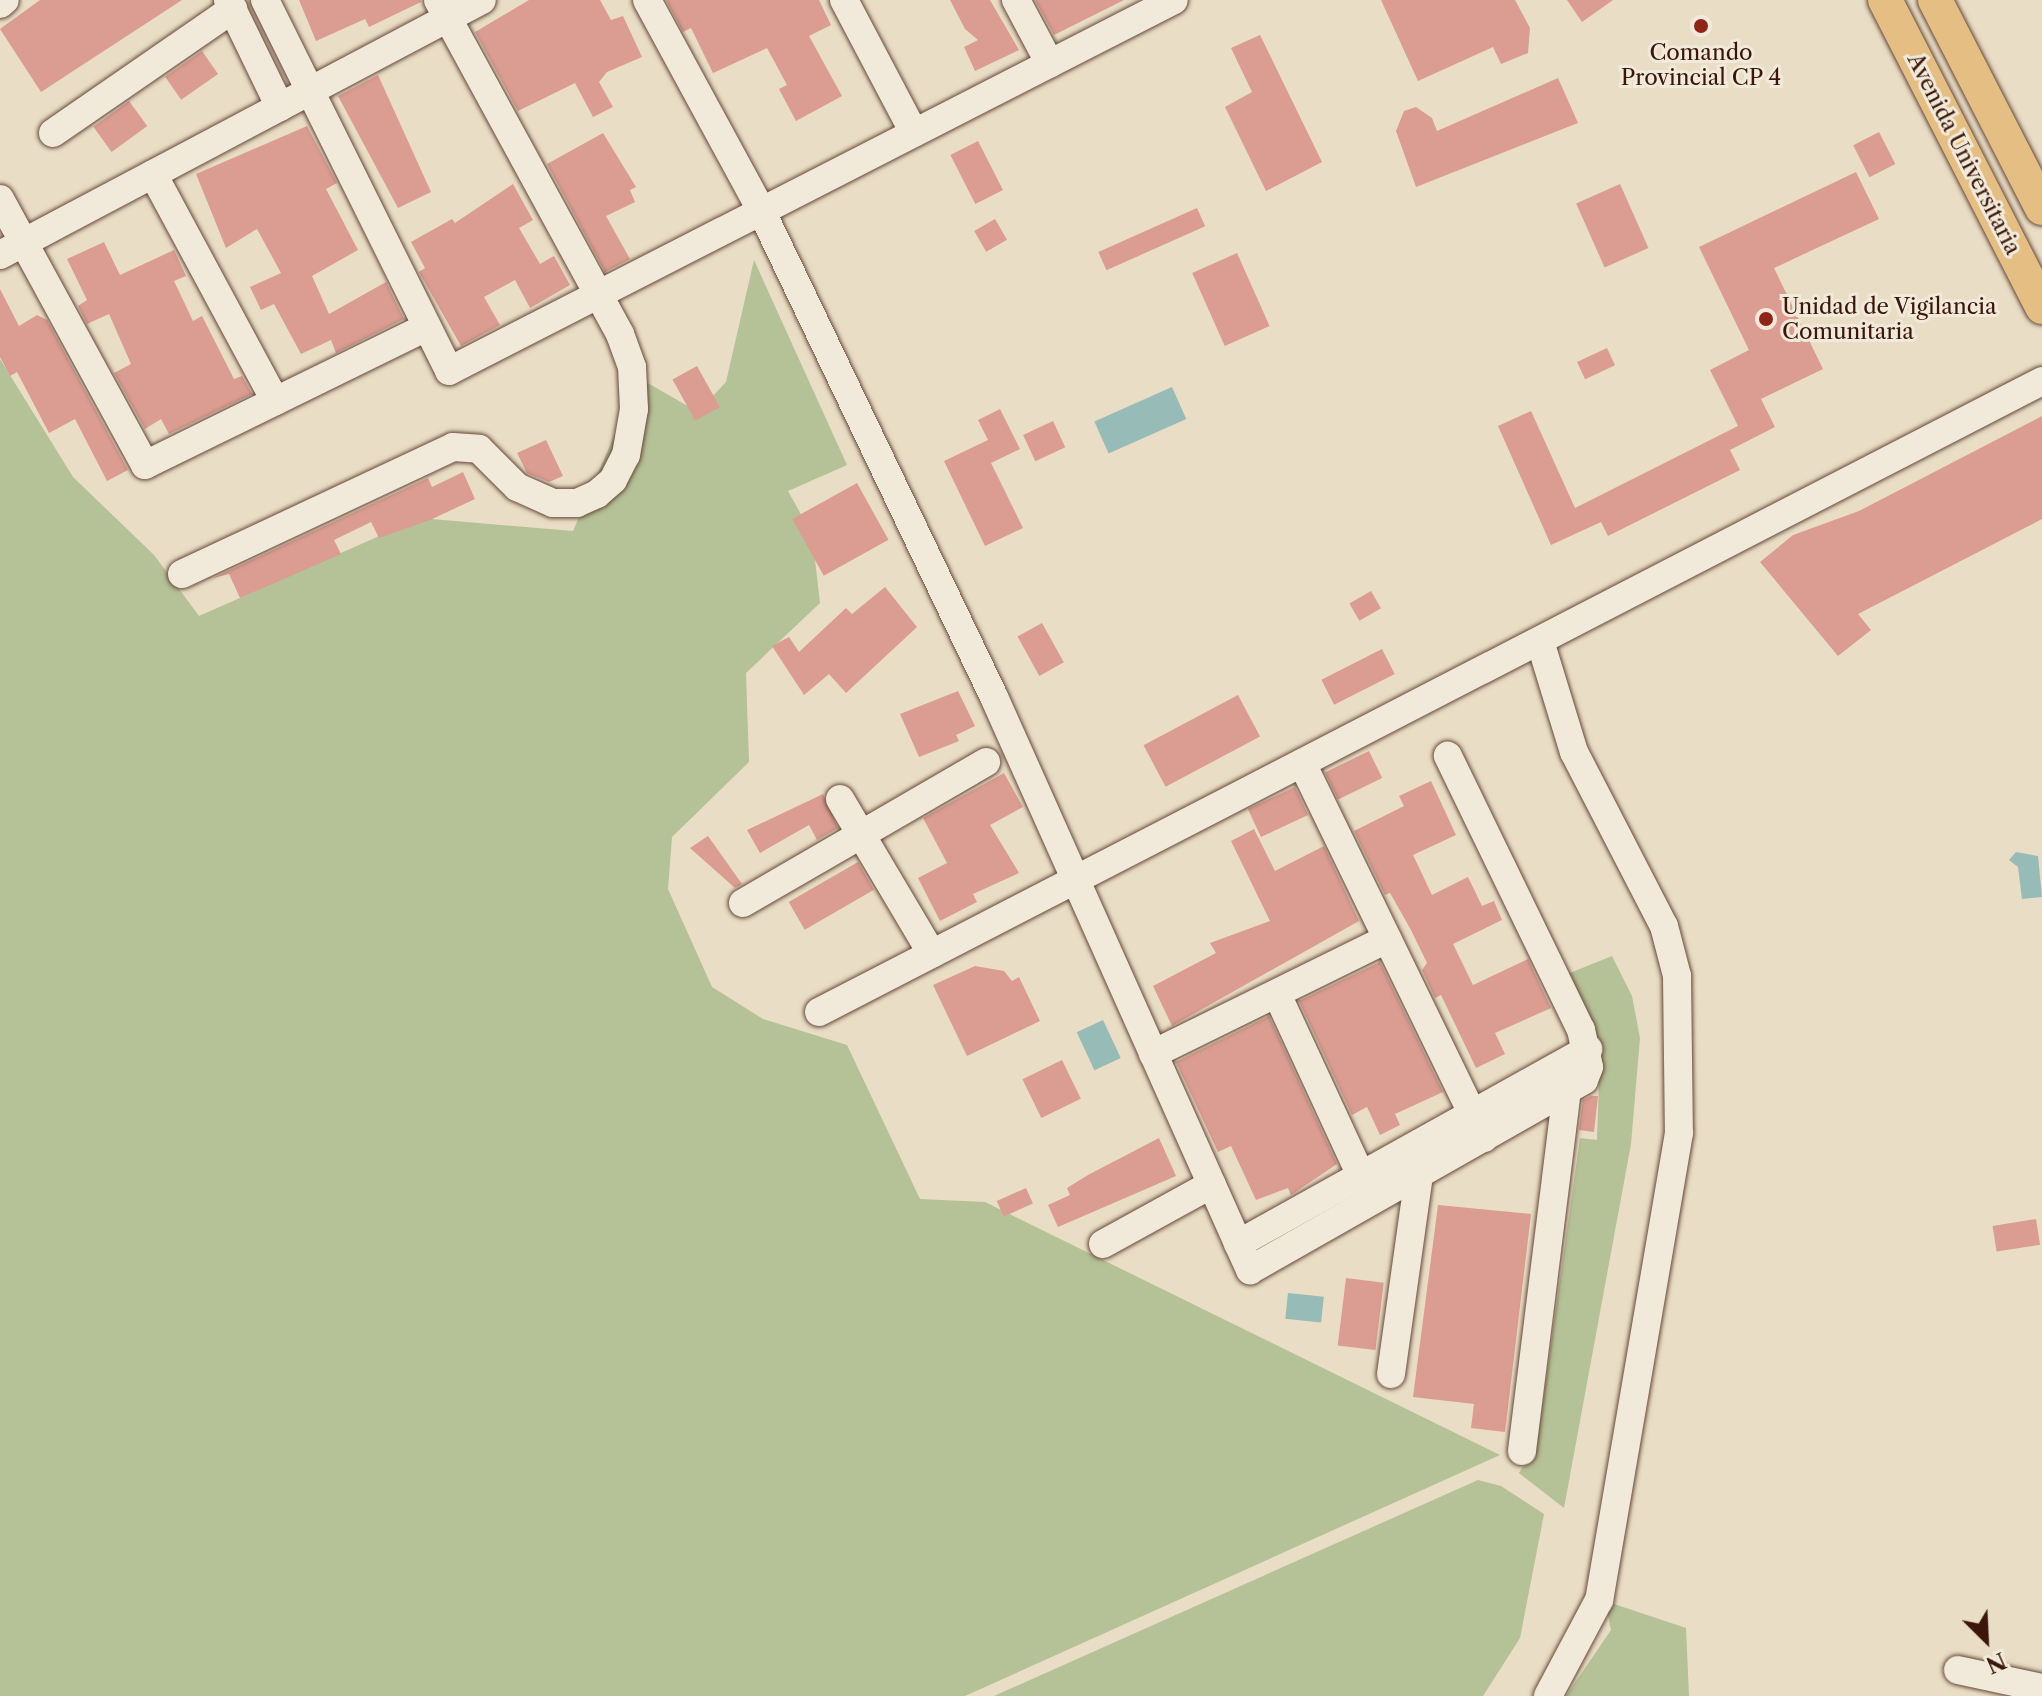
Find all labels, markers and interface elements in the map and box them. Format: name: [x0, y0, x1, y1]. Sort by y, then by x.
marker: Comando Provincial CP 4: [1692, 17, 1710, 35]
place label: Comando Provincial CP 4: [1620, 39, 1782, 90]
street label: Avenida Universitaria: [1902, 49, 2026, 259]
place label: Unidad de Vigilancia Comunitaria: [1782, 293, 1997, 344]
marker: Unidad de Vigilancia Comunitaria: [1757, 310, 1775, 328]
north arrow: [1946, 1600, 2026, 1680]
text: N: [1982, 1646, 2010, 1679]

